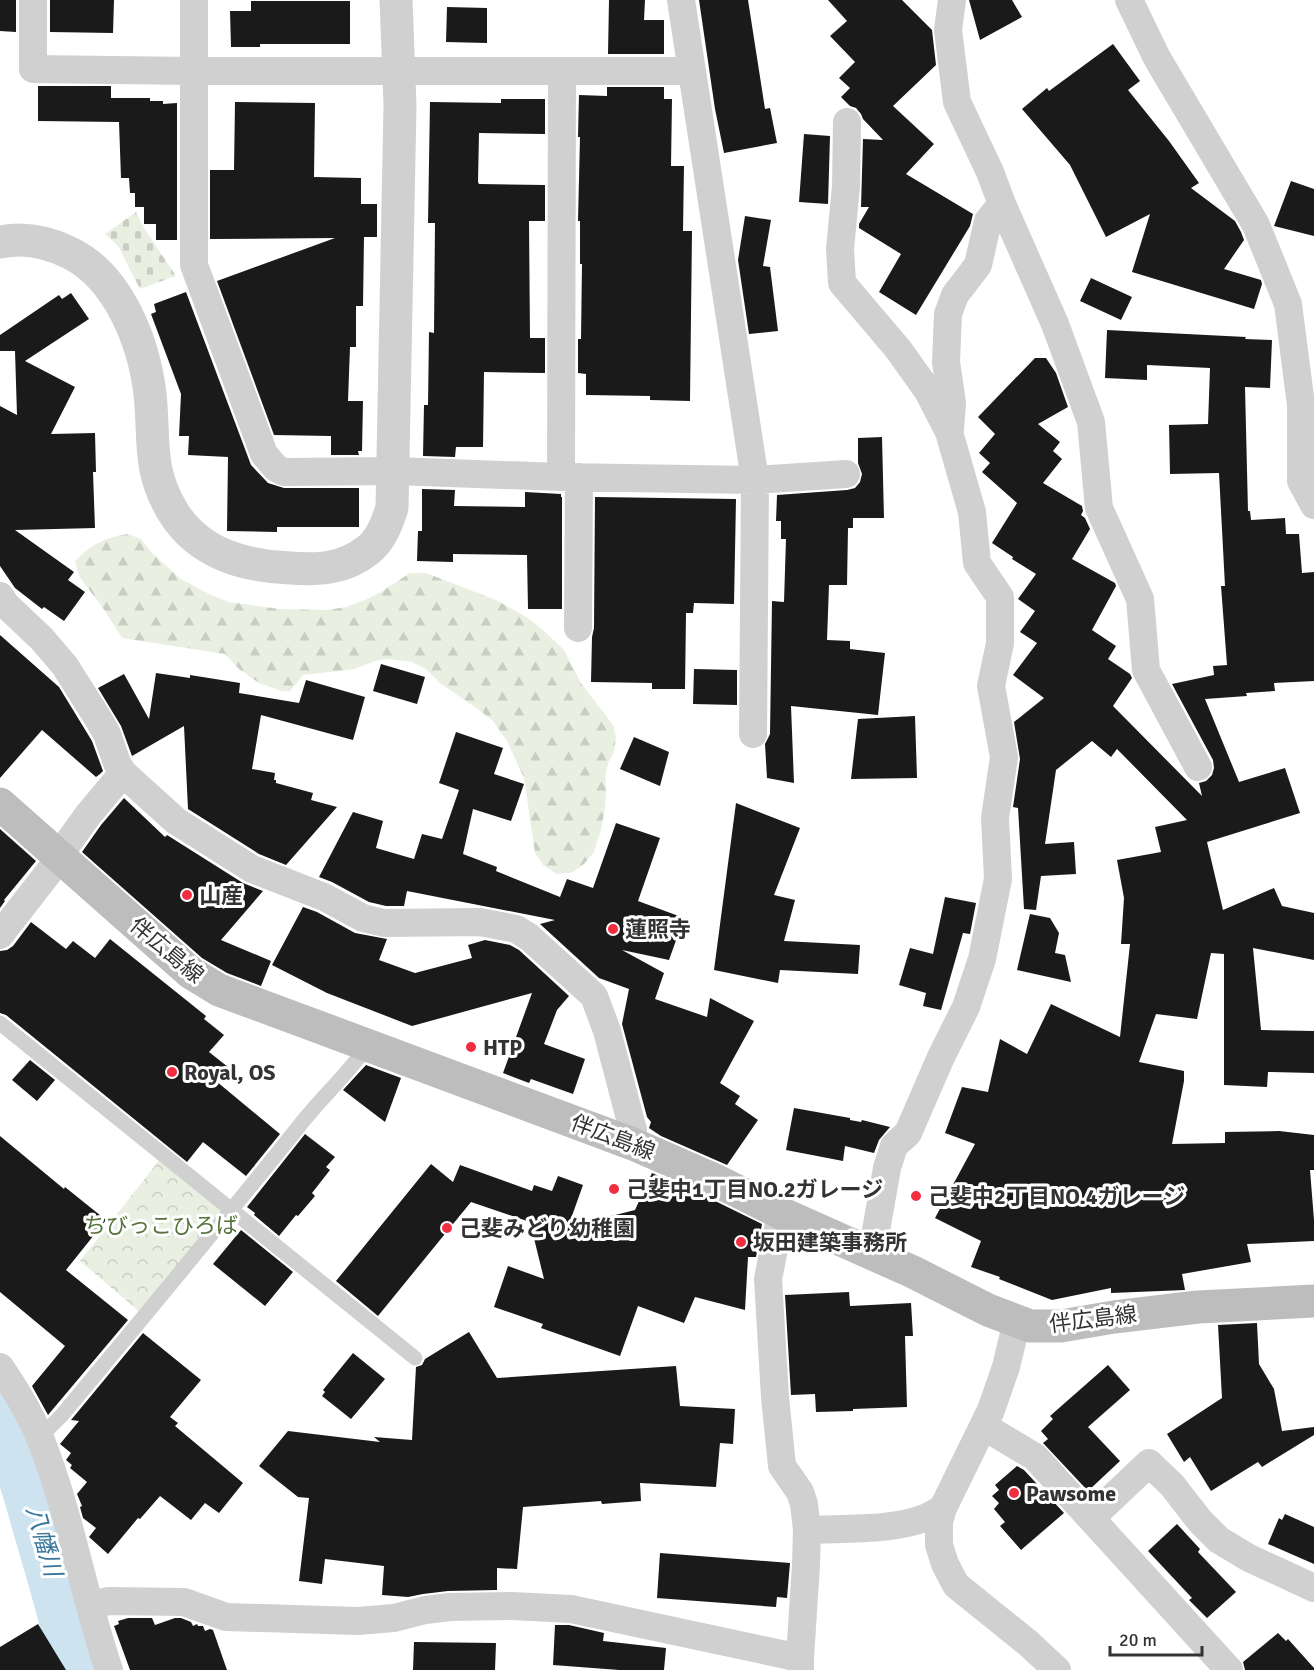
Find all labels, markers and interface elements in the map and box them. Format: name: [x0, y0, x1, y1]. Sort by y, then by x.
place label: 山産: [199, 882, 243, 909]
marker: 山産: [180, 888, 194, 902]
street label: 伴広島線: [125, 911, 209, 989]
place label: 蓮照寺: [625, 916, 691, 943]
marker: 蓮照寺: [606, 922, 620, 936]
place label: HTP: [483, 1034, 522, 1061]
marker: HTP: [464, 1040, 478, 1054]
place label: Royal, OS: [184, 1059, 276, 1086]
marker: Royal, OS: [165, 1065, 179, 1079]
street label: 伴広島線: [567, 1109, 659, 1165]
place label: 己斐中1丁目NO.2ガレージ: [626, 1176, 883, 1203]
marker: 己斐中1丁目NO.2ガレージ: [607, 1182, 621, 1196]
place label: 己斐中2丁目NO.4ガレージ: [928, 1183, 1185, 1210]
marker: 己斐中2丁目NO.4ガレージ: [909, 1189, 923, 1203]
park label: ちびっこひろば: [84, 1212, 238, 1239]
place label: 己斐みどり幼稚園: [459, 1215, 635, 1242]
marker: 己斐みどり幼稚園: [440, 1221, 454, 1235]
place label: 坂田建築事務所: [753, 1229, 907, 1256]
marker: 坂田建築事務所: [734, 1235, 748, 1249]
street label: 伴広島線: [1048, 1300, 1138, 1338]
place label: Pawsome: [1026, 1480, 1116, 1507]
marker: Pawsome: [1007, 1486, 1021, 1500]
water label: 八幡川: [20, 1502, 69, 1583]
scale bar: [1110, 1619, 1202, 1657]
text: 20 m: [1119, 1629, 1157, 1651]

